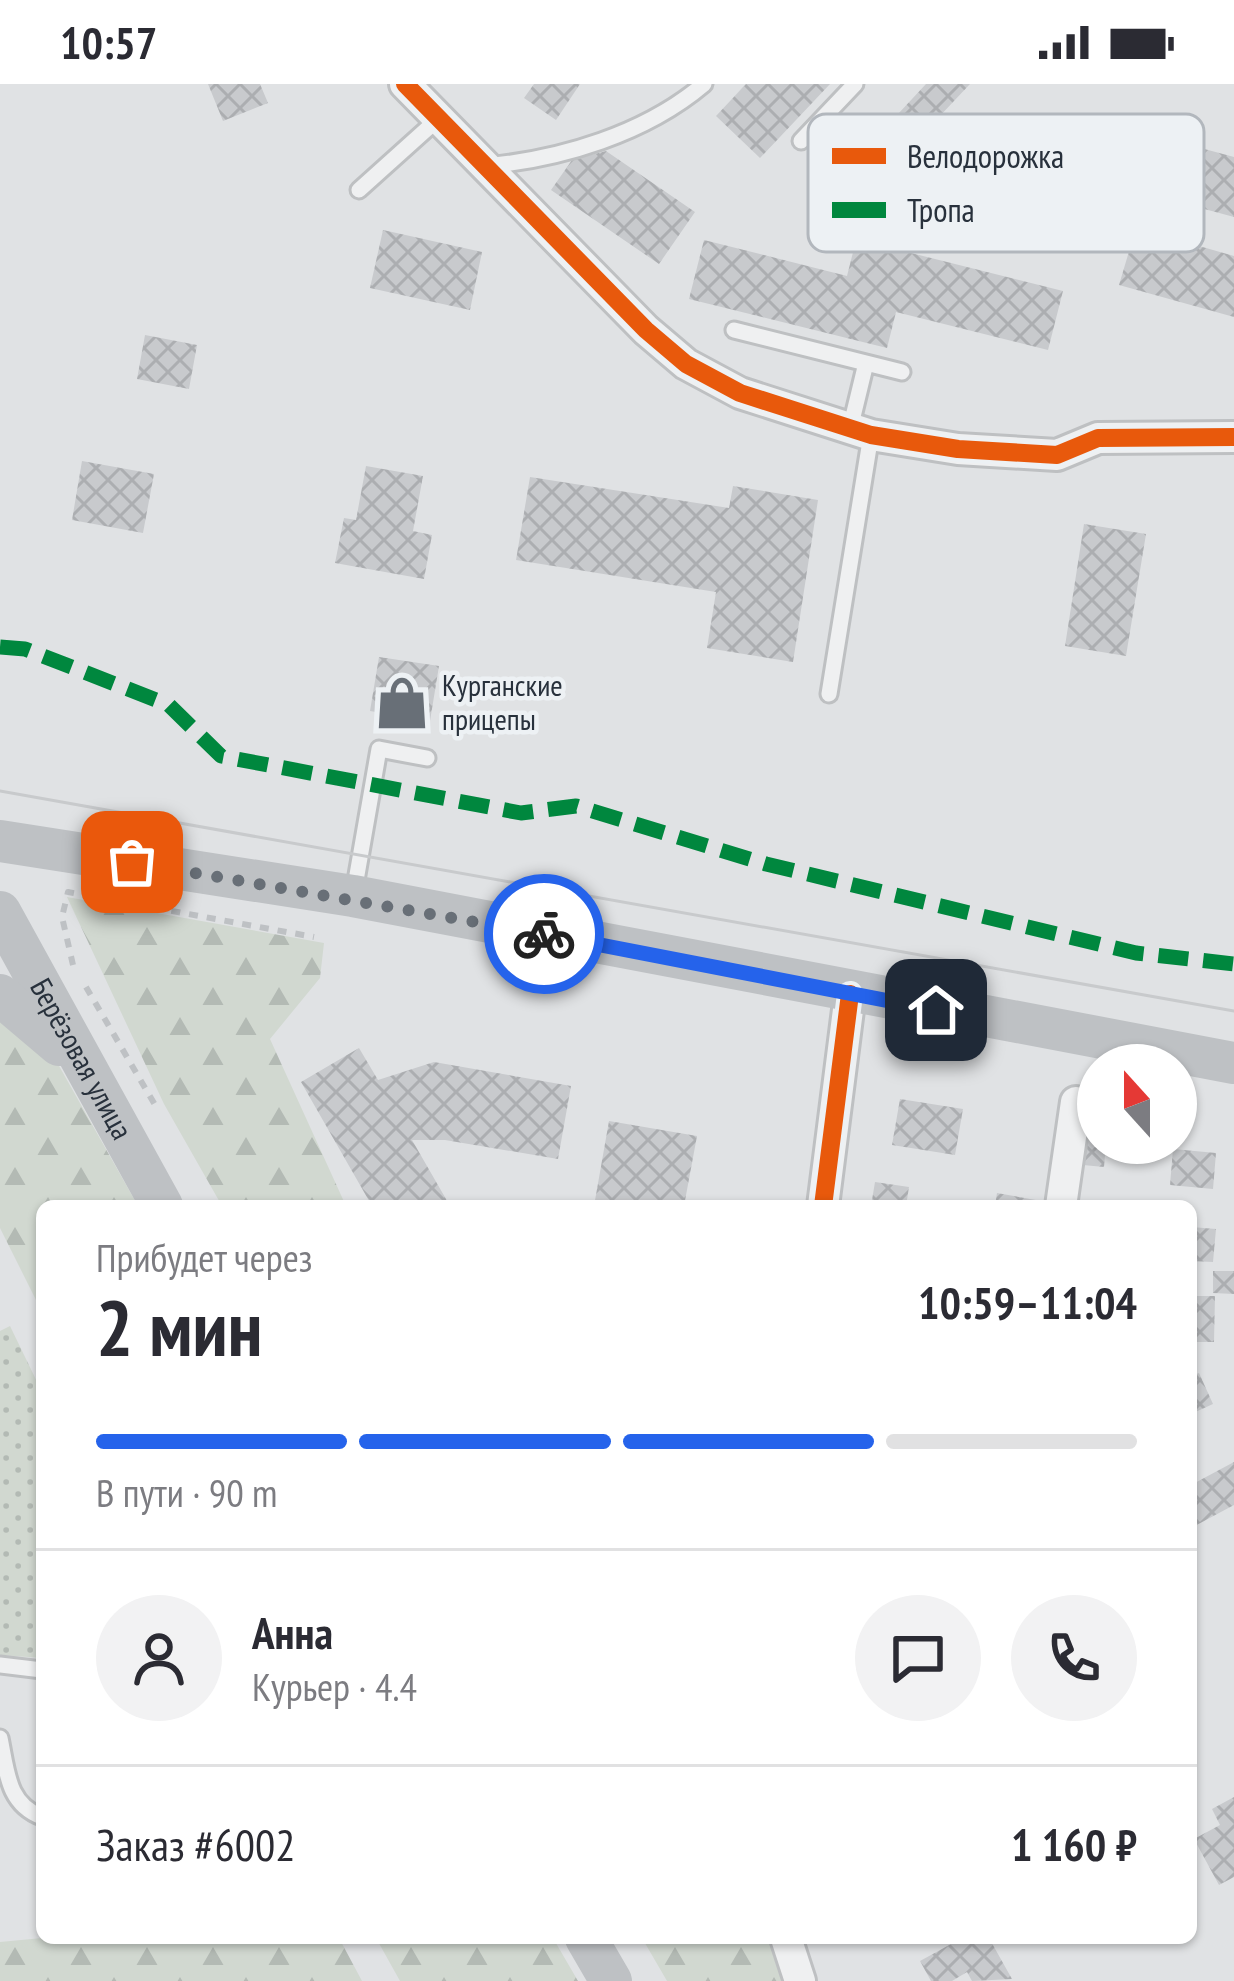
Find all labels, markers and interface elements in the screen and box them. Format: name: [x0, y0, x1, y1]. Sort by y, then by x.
text: 10:57: [60, 13, 157, 71]
legend: [808, 114, 1204, 252]
text: Велодорожка: [907, 134, 1064, 177]
text: Тропа: [907, 188, 975, 231]
place label: Курганские прицепы: [442, 665, 563, 738]
shop icon: Курганские прицепы: [373, 674, 431, 732]
pin: [81, 811, 183, 913]
icon: bag: [99, 829, 165, 895]
courier: [484, 874, 604, 994]
icon: bike: [511, 901, 577, 967]
pin: [885, 959, 987, 1061]
street label: Берёзовая улица: [22, 971, 142, 1146]
icon: home: [903, 977, 969, 1043]
north arrow: [1077, 1044, 1197, 1164]
map controls: [1077, 1044, 1197, 1164]
text: Прибудет через: [96, 1232, 313, 1283]
text: 10:59–11:04: [918, 1273, 1137, 1331]
text: 2 мин: [96, 1277, 262, 1378]
text: В пути · 90 m: [96, 1467, 278, 1518]
button: person: [96, 1595, 222, 1721]
button: chat: [855, 1595, 981, 1721]
button: phone: [1011, 1595, 1137, 1721]
text: Анна: [252, 1603, 333, 1661]
text: Курьер · 4.4: [252, 1661, 417, 1712]
text: Заказ #6002: [96, 1815, 296, 1873]
text: 1 160 ₽: [1011, 1815, 1137, 1873]

